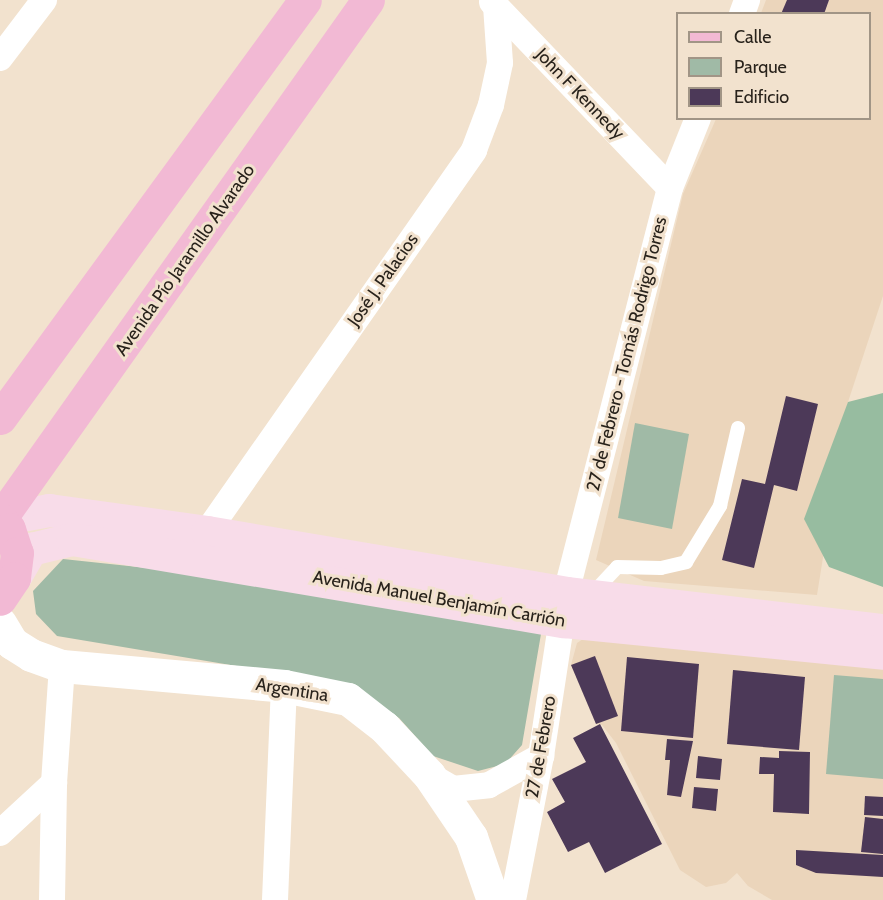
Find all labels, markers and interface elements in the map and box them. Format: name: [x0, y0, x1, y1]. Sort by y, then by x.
legend: [676, 12, 871, 120]
text: Calle: [734, 26, 771, 48]
street label: John F Kennedy: [531, 44, 629, 144]
text: Parque: [734, 56, 787, 78]
text: Edificio: [734, 86, 789, 108]
street label: Avenida Pío Jaramillo Alvarado: [111, 160, 259, 360]
street label: 27 de Febrero - Tomás Rodrigo Torres: [582, 215, 672, 493]
street label: José J. Palacios: [343, 229, 423, 331]
street label: Avenida Manuel Benjamín Carrión: [311, 566, 567, 632]
street label: Argentina: [254, 674, 330, 706]
street label: 27 de Febrero: [521, 694, 561, 800]

